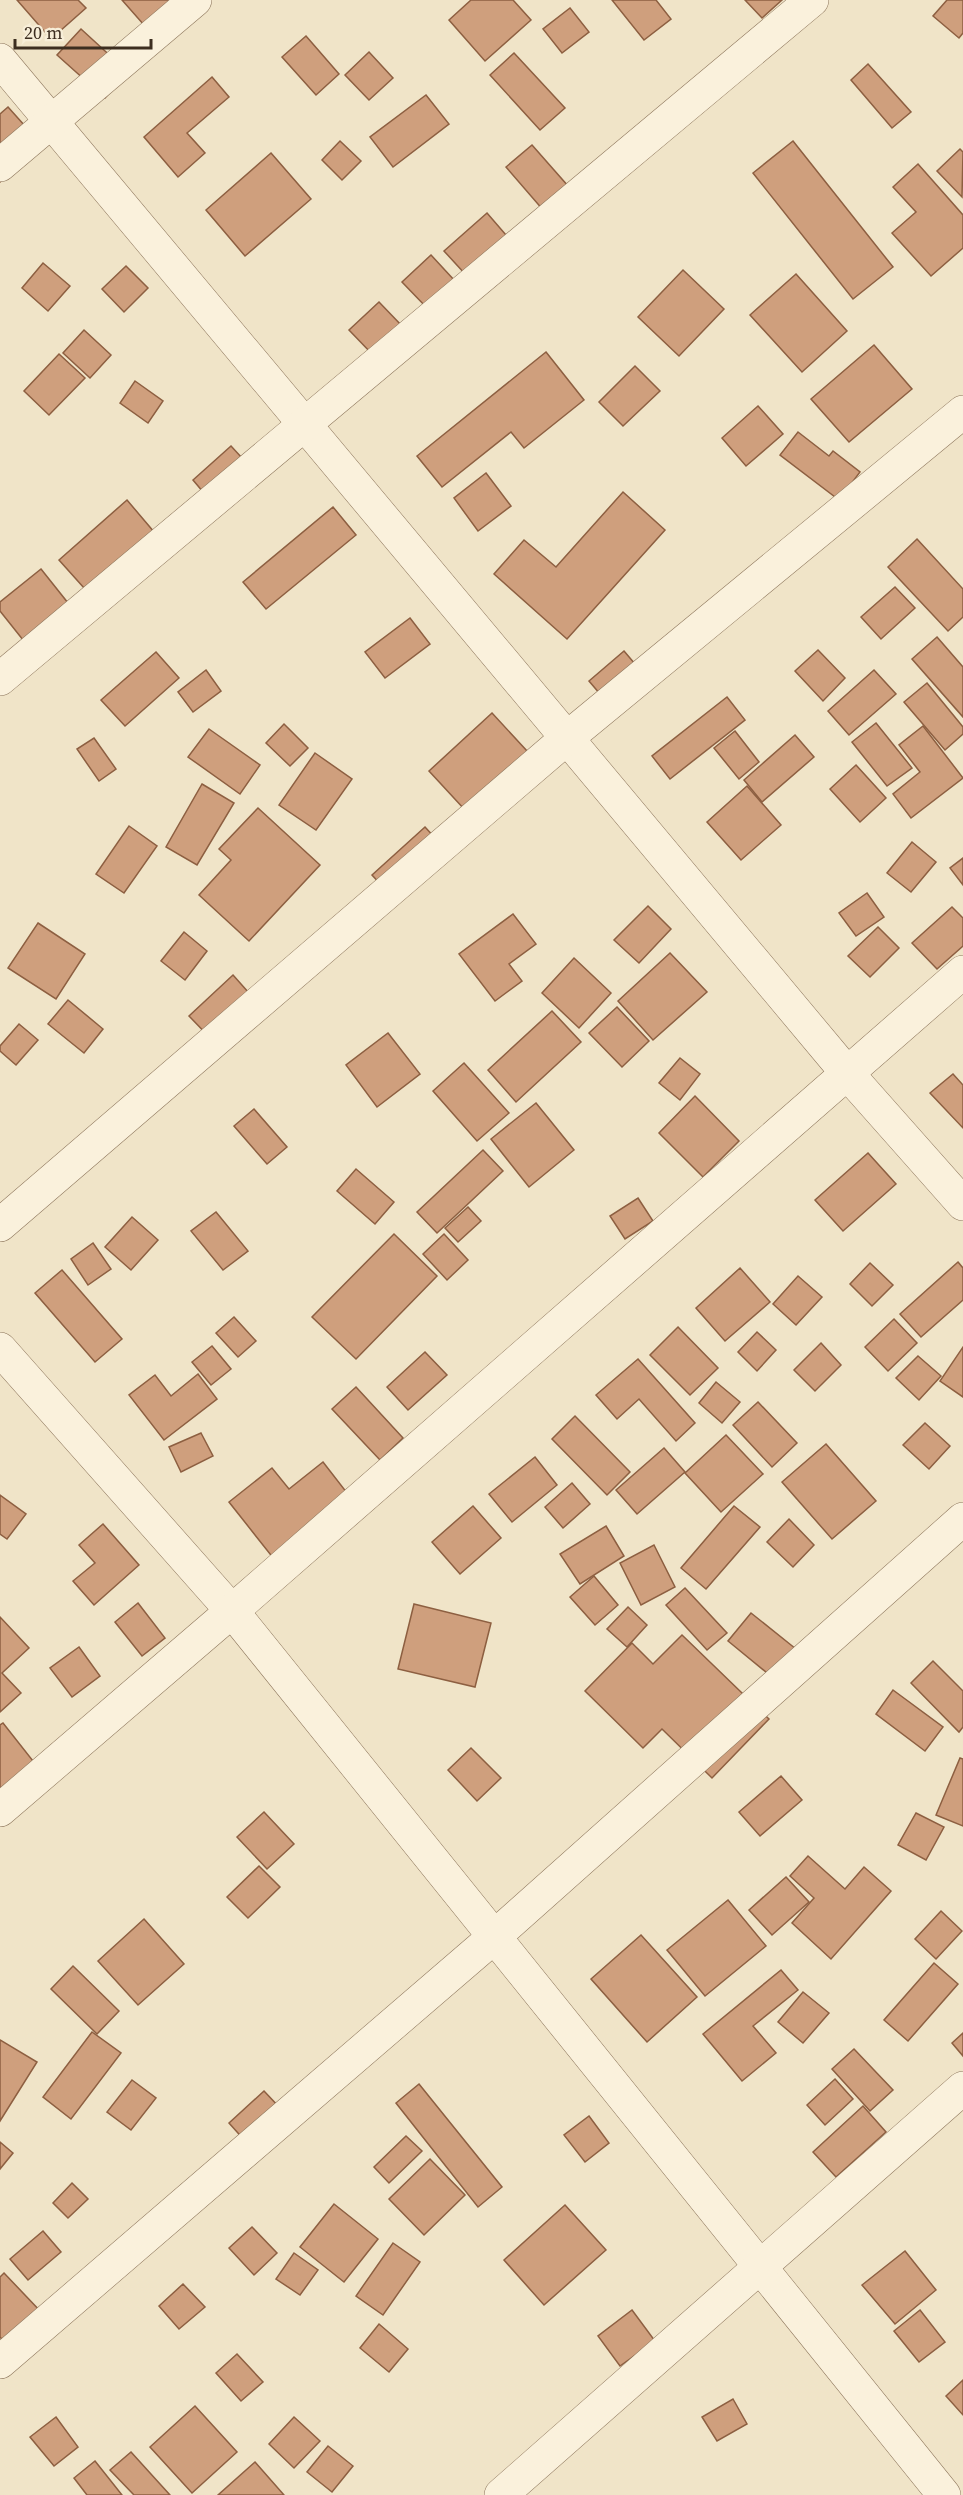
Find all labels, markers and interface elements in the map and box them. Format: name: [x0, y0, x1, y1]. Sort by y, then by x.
scale bar: [15, 12, 152, 50]
text: 20 m: [24, 20, 62, 45]

